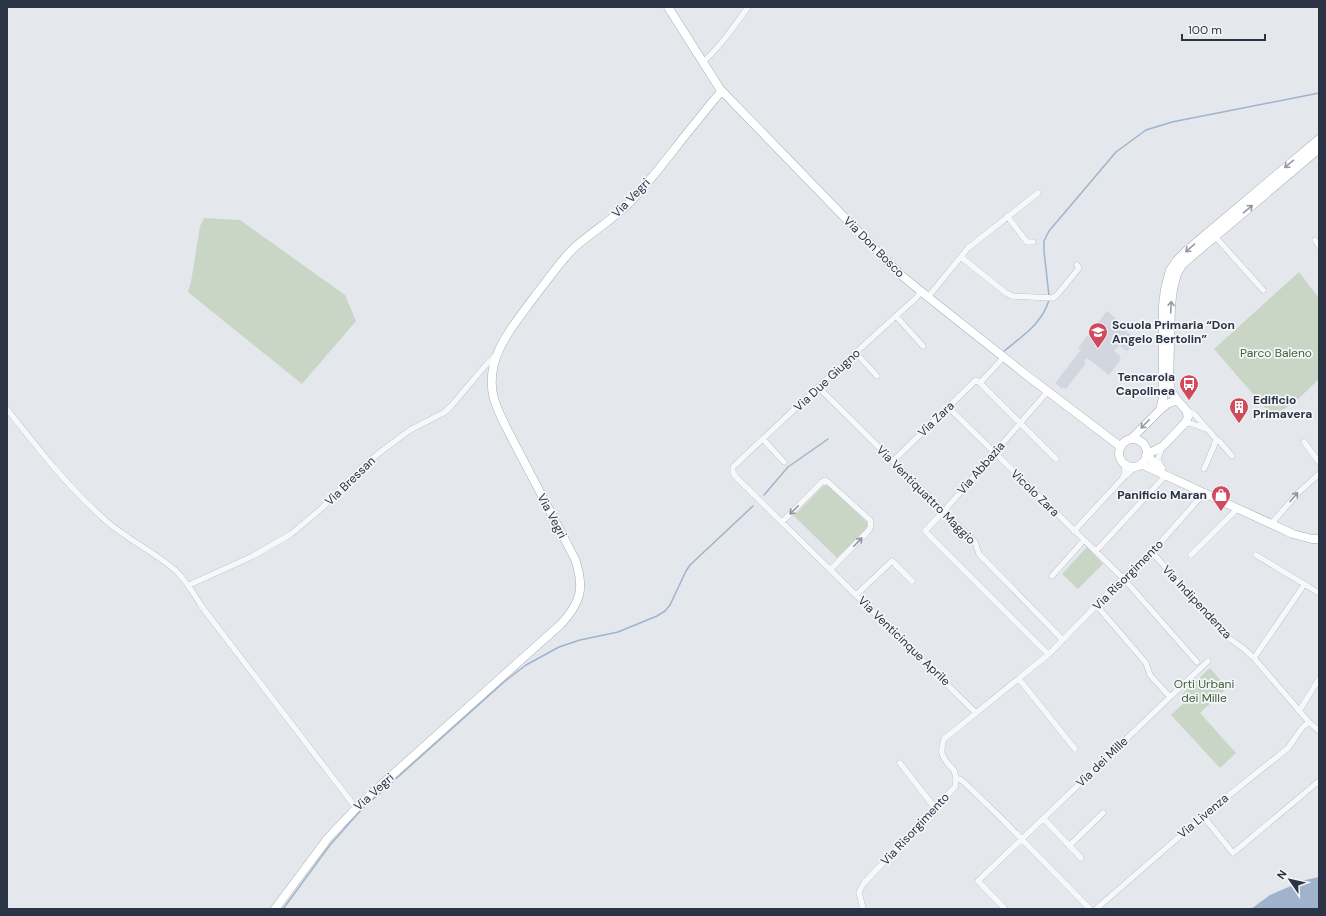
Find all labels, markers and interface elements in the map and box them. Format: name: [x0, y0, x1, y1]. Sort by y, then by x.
scale bar: [1182, 16, 1265, 42]
text: 100 m: [1188, 22, 1222, 38]
one-way arrow: [1284, 160, 1295, 169]
street label: Via Vegri: [608, 175, 654, 221]
one-way arrow: [1242, 205, 1253, 214]
street label: Via Don Bosco: [840, 213, 908, 281]
one-way arrow: [1184, 244, 1195, 253]
one-way arrow: [1167, 301, 1175, 314]
place label: Scuola Primaria “Don Angelo Bertolin”: [1112, 317, 1235, 347]
school or university icon: Scuola Primaria “Don Angelo Bertolin”: [1087, 321, 1109, 349]
street label: Via Due Giugno: [790, 345, 864, 415]
park label: Parco Baleno: [1240, 345, 1312, 361]
place label: Tencarola Capolinea: [1116, 369, 1175, 399]
bus stop icon: Tencarola Capolinea: [1178, 373, 1200, 401]
place label: Edificio Primavera: [1253, 392, 1312, 422]
building icon: Edificio Primavera: [1228, 396, 1250, 424]
street label: Via Zara: [914, 398, 958, 440]
one-way arrow: [1140, 420, 1150, 429]
street label: Via Abbazia: [954, 438, 1008, 498]
street label: Via Ventiquattro Maggio: [873, 442, 979, 548]
street label: Via Bressan: [321, 453, 379, 509]
street label: Vicolo Zara: [1007, 466, 1063, 520]
shop icon: Panificio Maran: [1210, 484, 1232, 512]
place label: Panificio Maran: [1117, 487, 1207, 503]
street label: Via Vegri: [534, 491, 571, 541]
one-way arrow: [1289, 493, 1298, 503]
one-way arrow: [789, 505, 799, 515]
street label: Via Risorgimento: [1089, 536, 1167, 614]
one-way arrow: [853, 537, 862, 547]
street label: Via Indipendenza: [1159, 562, 1235, 642]
street label: Via Venticinque Aprile: [854, 593, 954, 689]
park label: Orti Urbani dei Mille: [1174, 676, 1234, 706]
street label: Via dei Mille: [1073, 733, 1131, 791]
street label: Via Vegri: [351, 770, 398, 814]
street label: Via Risorgimento: [877, 789, 953, 869]
street label: Via Livenza: [1174, 790, 1232, 842]
north arrow: [1270, 860, 1310, 900]
text: N: [1274, 867, 1290, 882]

